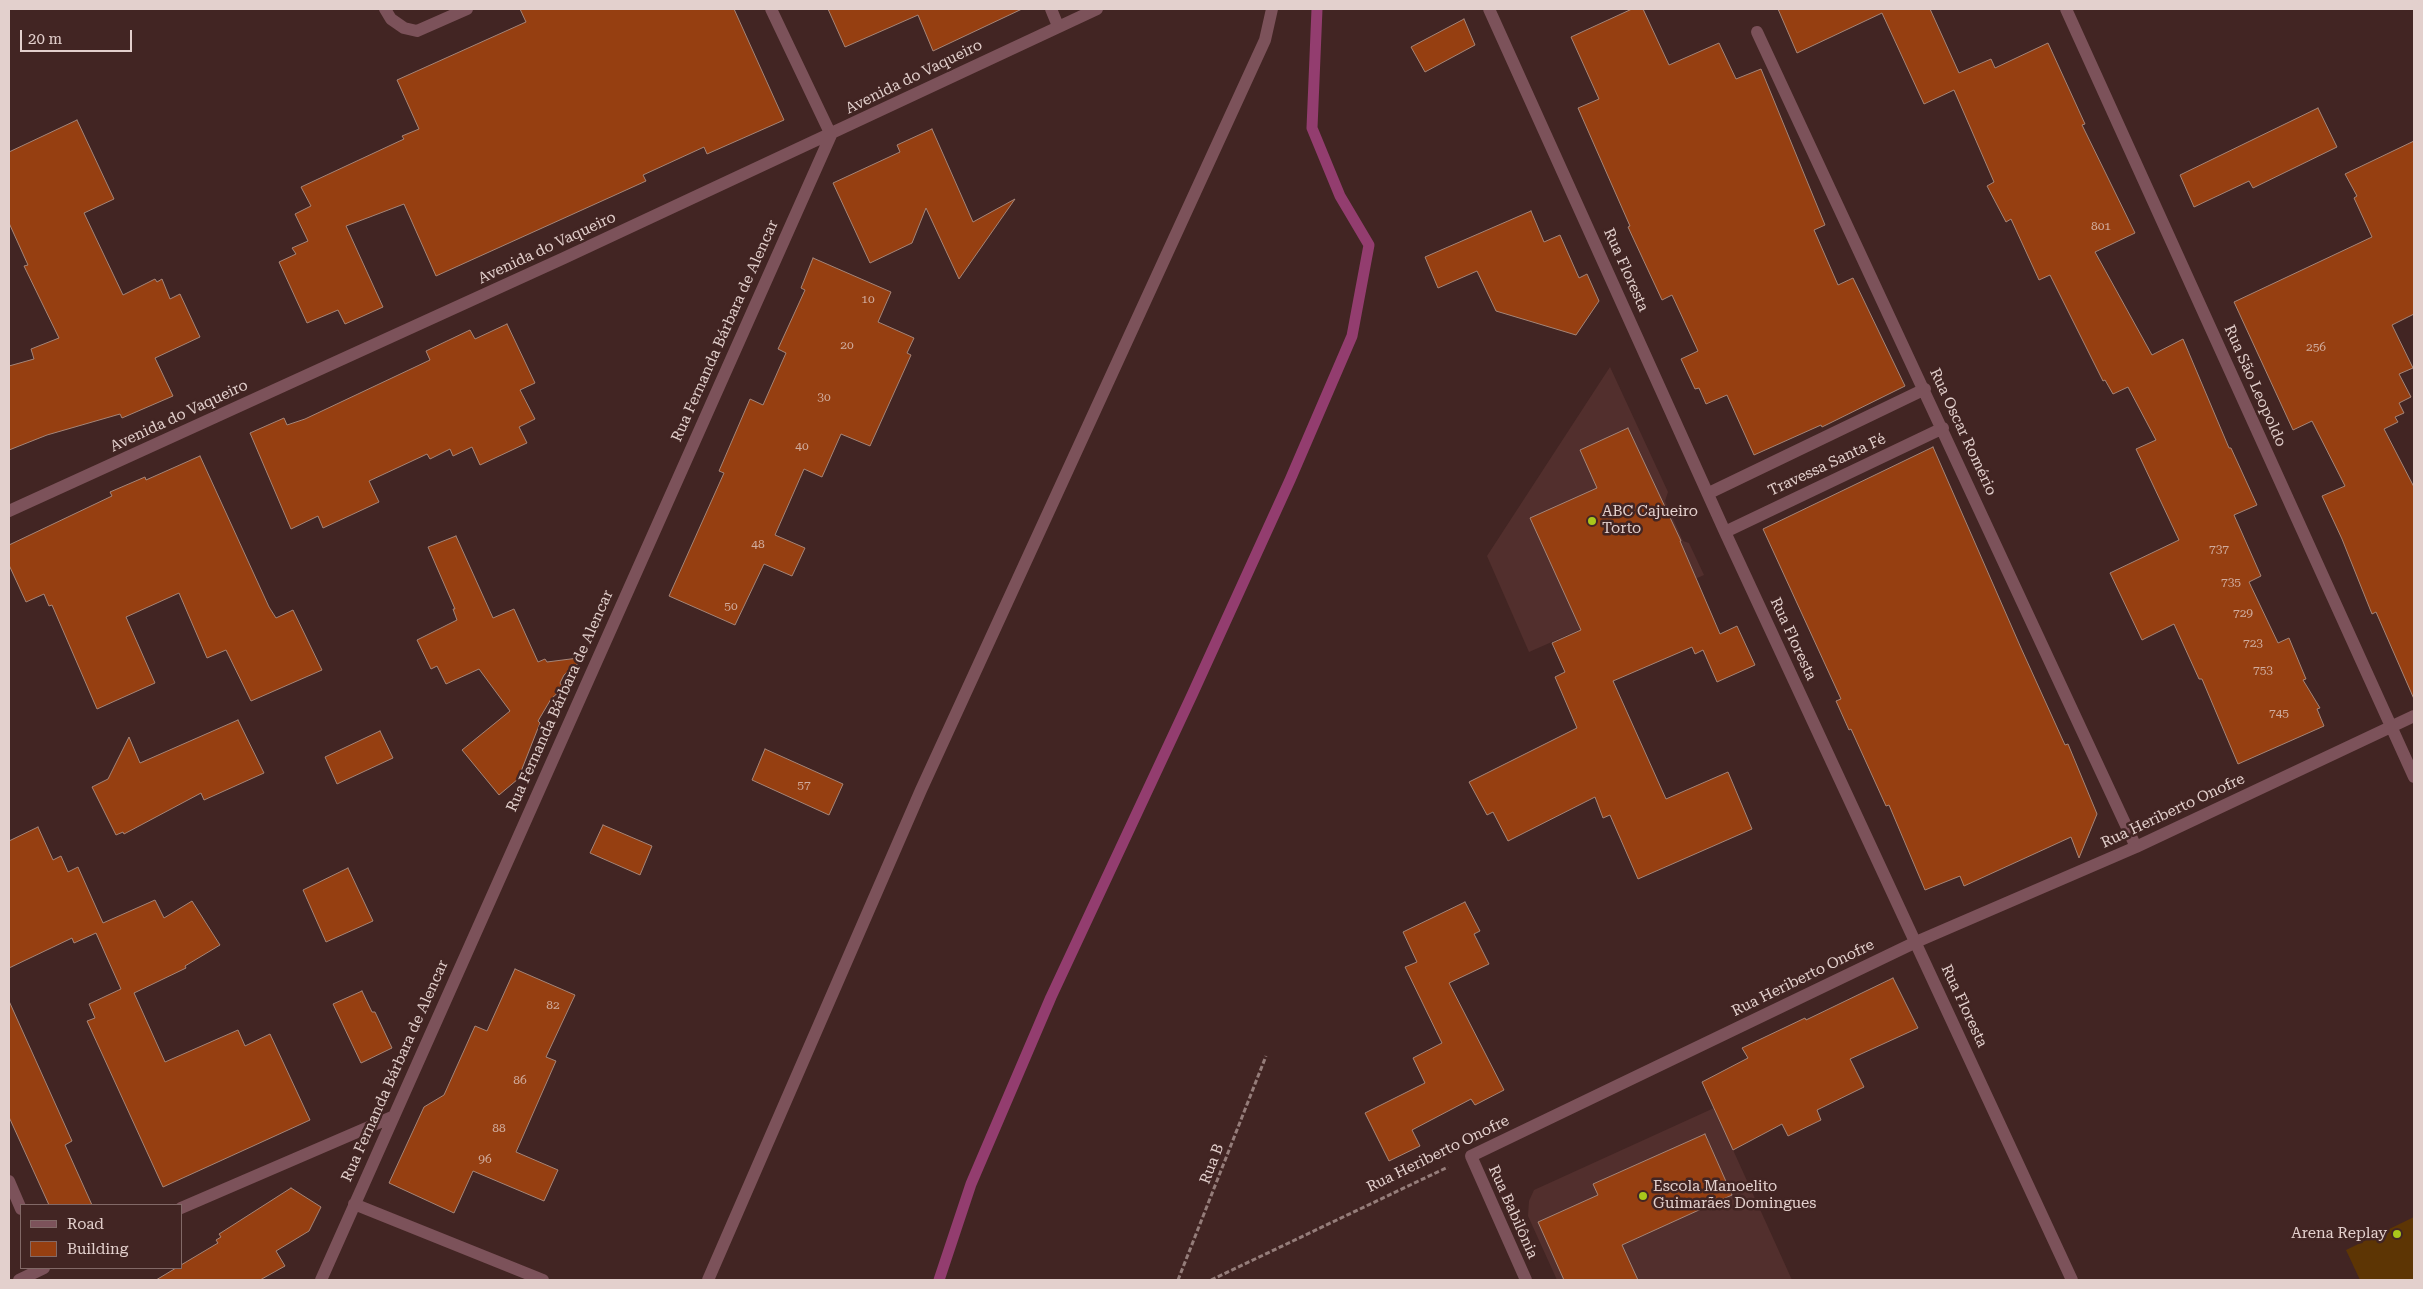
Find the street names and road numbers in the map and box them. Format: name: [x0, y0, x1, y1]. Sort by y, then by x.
street label: Avenida do Vaqueiro: [843, 36, 985, 118]
street label: Avenida do Vaqueiro: [475, 208, 619, 288]
street label: Rua Fernanda Bárbara de Alencar: [668, 217, 782, 445]
street label: Rua Floresta: [1600, 226, 1652, 314]
street label: Rua São Leopoldo: [2220, 322, 2290, 450]
street label: Rua Oscar Romério: [1926, 366, 2000, 498]
street label: Avenida do Vaqueiro: [107, 376, 251, 456]
street label: Travessa Santa Fé: [1765, 430, 1889, 500]
street label: Rua Fernanda Bárbara de Alencar: [503, 587, 617, 815]
street label: Rua Floresta: [1766, 595, 1820, 683]
street label: Rua Heriberto Onofre: [2098, 770, 2248, 852]
street label: Rua Heriberto Onofre: [1729, 936, 1877, 1020]
street label: Rua Fernanda Bárbara de Alencar: [338, 957, 452, 1185]
street label: Rua Floresta: [1937, 962, 1991, 1050]
street label: Rua Heriberto Onofre: [1364, 1112, 1512, 1196]
street label: Rua B: [1196, 1141, 1228, 1187]
street label: Rua Babilônia: [1484, 1162, 1542, 1262]

